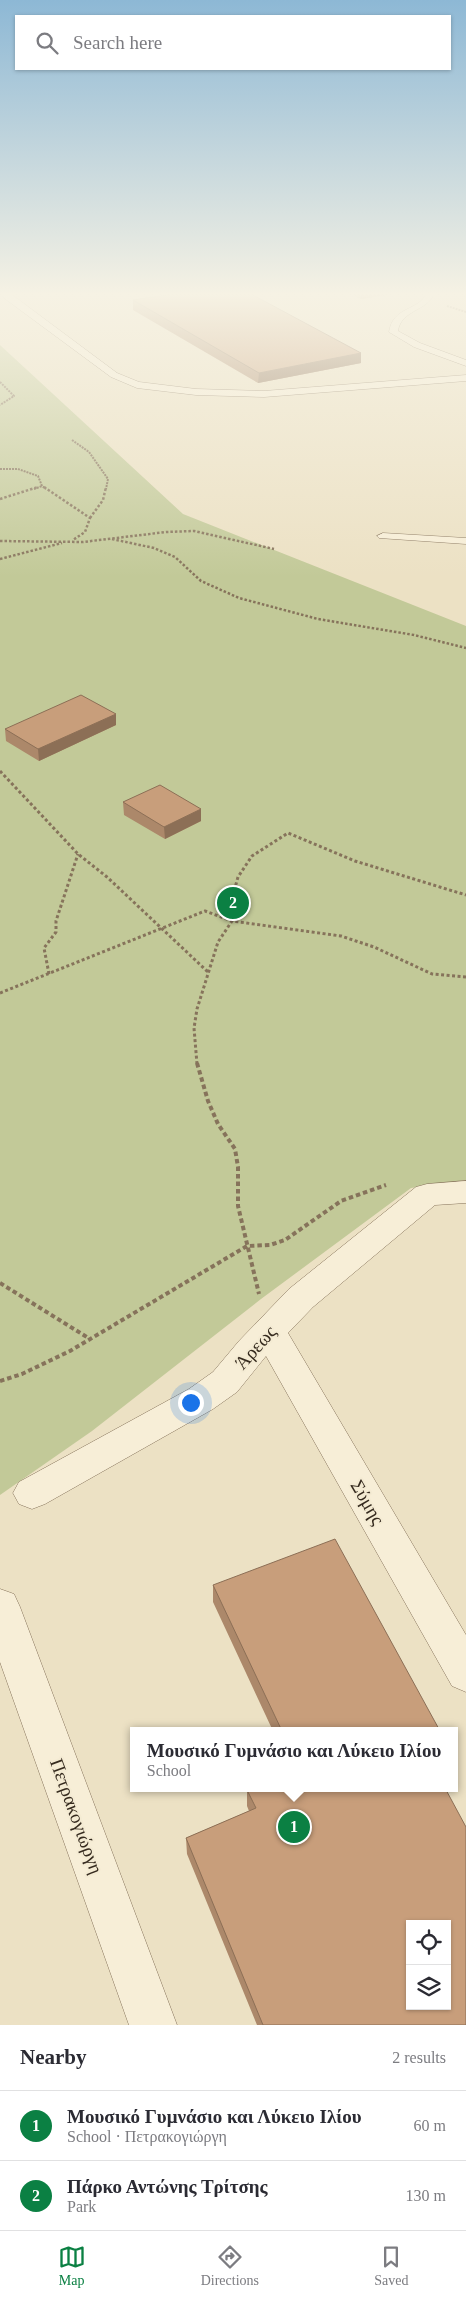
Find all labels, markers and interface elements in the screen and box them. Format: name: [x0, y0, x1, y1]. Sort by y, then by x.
search box: [15, 15, 451, 70]
icon: search: [33, 29, 61, 57]
text: Search here: [73, 32, 162, 53]
pin: 2: [217, 884, 249, 922]
street label: Άρεως: [230, 1321, 281, 1373]
your location: [178, 1390, 204, 1416]
street label: Σύμης: [346, 1476, 389, 1529]
popup: [130, 1727, 458, 1792]
text: Μουσικό Γυμνάσιο και Λύκειο Ιλίου: [147, 1740, 441, 1761]
street label: Πετρακογιώργη: [46, 1756, 107, 1877]
text: School: [147, 1762, 191, 1779]
pin: 1: [278, 1808, 310, 1846]
map controls: [406, 1920, 451, 2010]
button: locate: [406, 1920, 451, 1965]
button: layers: [406, 1965, 451, 2010]
text: Nearby: [20, 2045, 87, 2069]
text: 2 results: [392, 2049, 446, 2066]
text: Μουσικό Γυμνάσιο και Λύκειο Ιλίου: [67, 2106, 362, 2127]
text: 1: [32, 2117, 40, 2134]
text: 60 m: [414, 2117, 446, 2134]
text: School · Πετρακογιώργη: [67, 2128, 227, 2145]
text: Πάρκο Αντώνης Τρίτσης: [67, 2176, 268, 2197]
text: 2: [32, 2187, 40, 2204]
text: 130 m: [406, 2187, 446, 2204]
text: Park: [67, 2198, 96, 2215]
tab: Map: [58, 2243, 86, 2289]
tab: Directions: [201, 2243, 259, 2289]
tab: Saved: [374, 2243, 408, 2289]

